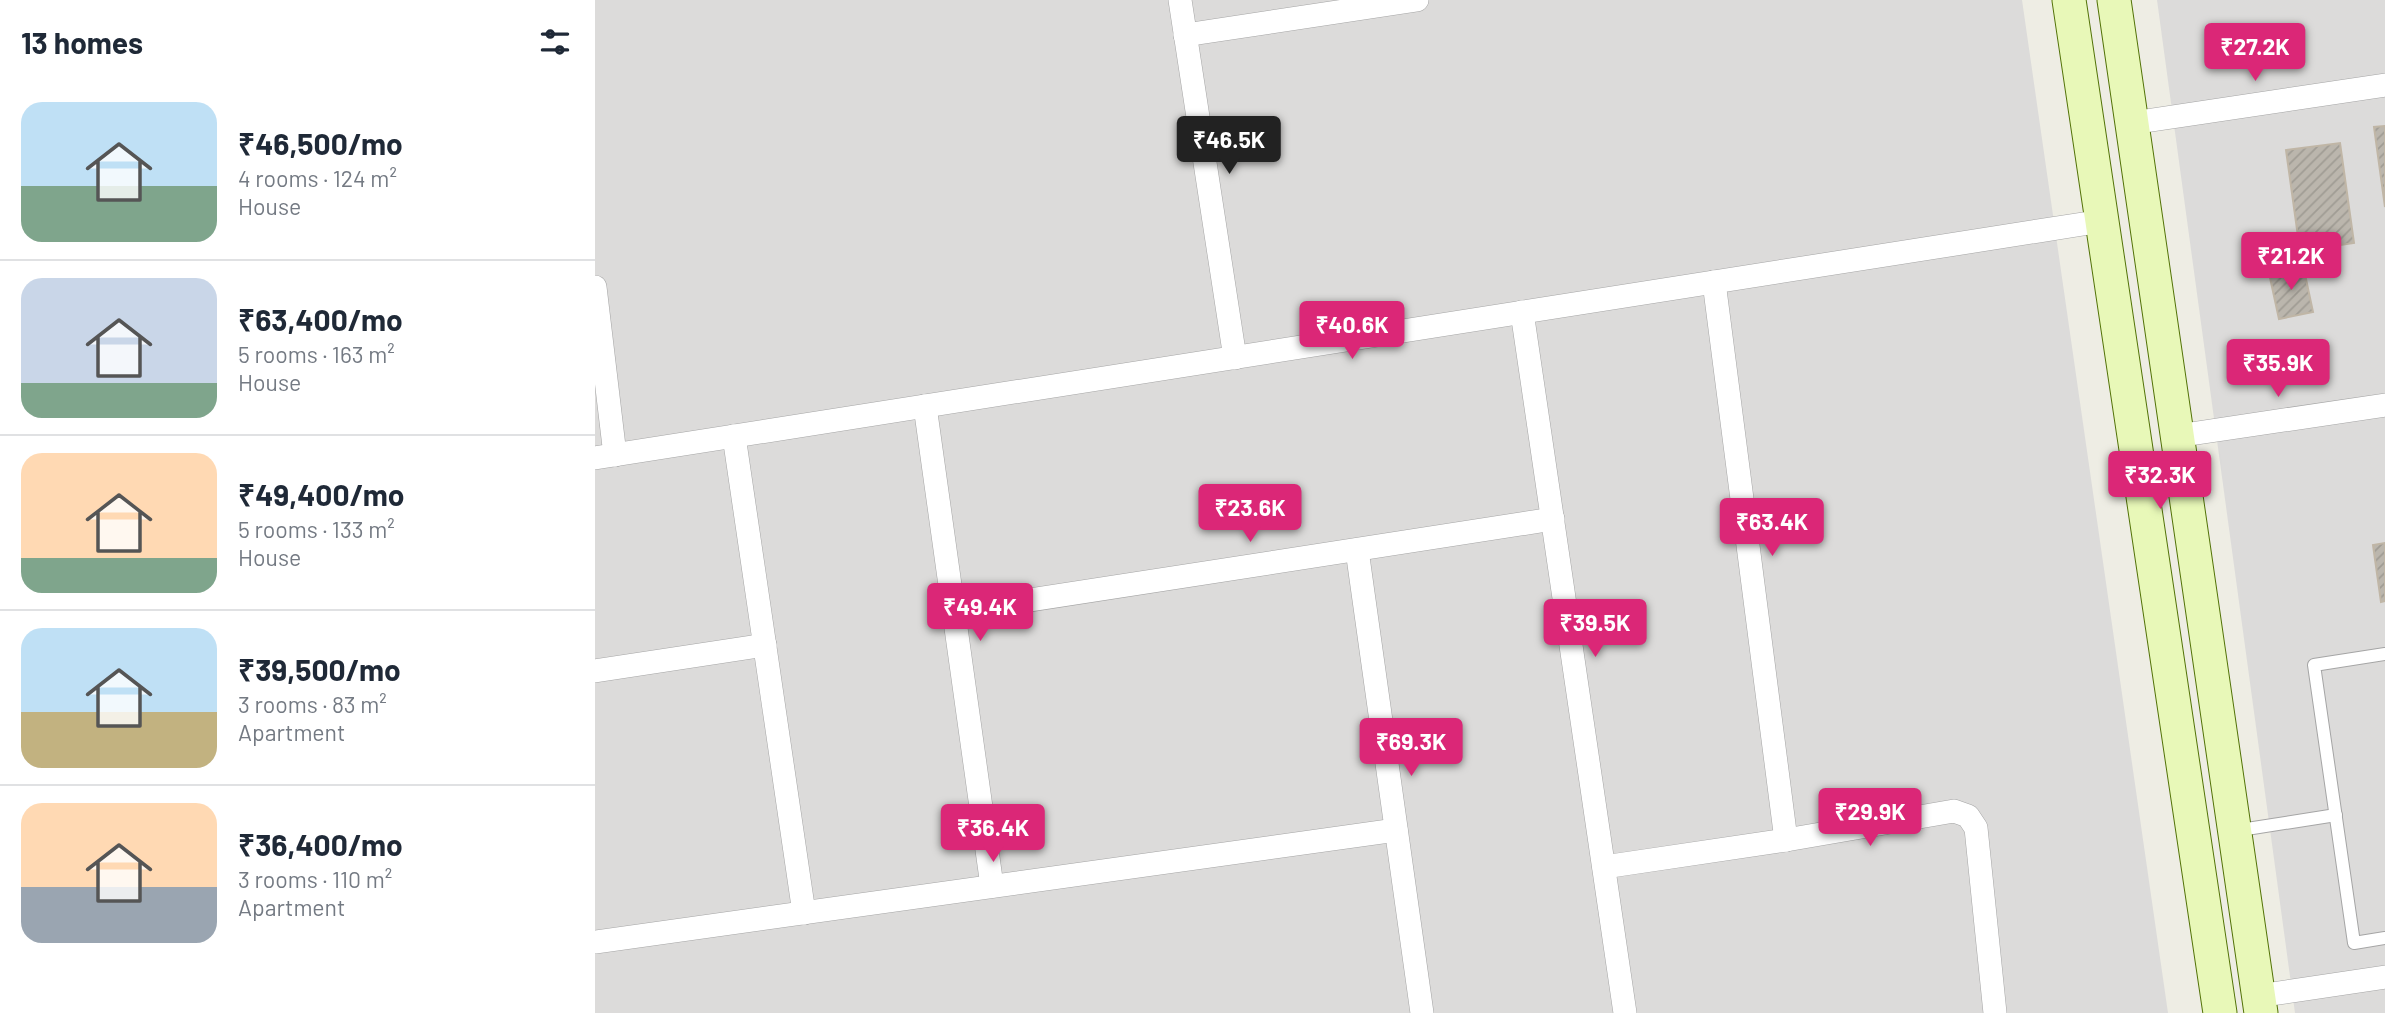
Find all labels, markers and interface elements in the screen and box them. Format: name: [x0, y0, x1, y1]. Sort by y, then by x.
icon: filters: [536, 23, 574, 61]
text: 13 homes: [21, 24, 143, 60]
pin: ₹27.2K: [2198, 24, 2312, 83]
text: ₹27.2K: [2220, 32, 2290, 60]
pin: ₹46.5K: [1172, 116, 1286, 176]
text: ₹46,500/mo: [238, 125, 403, 161]
text: ₹46.5K: [1193, 125, 1265, 153]
icon: home: [77, 130, 161, 214]
text: 4 rooms · 124 m²: [238, 164, 397, 192]
text: House: [238, 192, 301, 220]
pin: ₹21.2K: [2234, 232, 2348, 292]
text: ₹21.2K: [2257, 241, 2325, 269]
text: ₹63,400/mo: [238, 301, 403, 337]
pin: ₹40.6K: [1295, 302, 1409, 361]
icon: home: [77, 306, 161, 390]
text: ₹40.6K: [1315, 310, 1389, 338]
text: 5 rooms · 163 m²: [238, 340, 395, 368]
pin: ₹35.9K: [2221, 340, 2335, 399]
text: ₹35.9K: [2243, 348, 2313, 376]
text: House: [238, 368, 301, 396]
pin: ₹32.3K: [2103, 452, 2217, 511]
text: ₹32.3K: [2124, 460, 2196, 488]
text: ₹49,400/mo: [238, 476, 405, 512]
icon: home: [77, 481, 161, 565]
pin: ₹23.6K: [1193, 484, 1307, 544]
text: ₹23.6K: [1214, 493, 1286, 521]
pin: ₹63.4K: [1715, 498, 1829, 558]
text: ₹63.4K: [1736, 507, 1808, 535]
text: 5 rooms · 133 m²: [238, 515, 395, 543]
text: House: [238, 543, 301, 571]
pin: ₹49.4K: [923, 584, 1037, 643]
text: ₹49.4K: [943, 592, 1017, 620]
pin: ₹39.5K: [1538, 600, 1652, 659]
text: ₹39.5K: [1560, 608, 1630, 636]
text: ₹39,500/mo: [238, 651, 401, 687]
icon: home: [77, 656, 161, 740]
text: 3 rooms · 83 m²: [238, 690, 387, 718]
text: Apartment: [238, 718, 345, 746]
pin: ₹69.3K: [1354, 718, 1468, 778]
text: ₹69.3K: [1376, 727, 1446, 755]
pin: ₹29.9K: [1813, 788, 1927, 848]
text: ₹29.9K: [1834, 797, 1906, 825]
pin: ₹36.4K: [936, 804, 1050, 864]
text: ₹36.4K: [957, 813, 1029, 841]
text: ₹36,400/mo: [238, 826, 403, 862]
icon: home: [77, 831, 161, 915]
text: 3 rooms · 110 m²: [238, 865, 392, 893]
text: Apartment: [238, 893, 345, 921]

